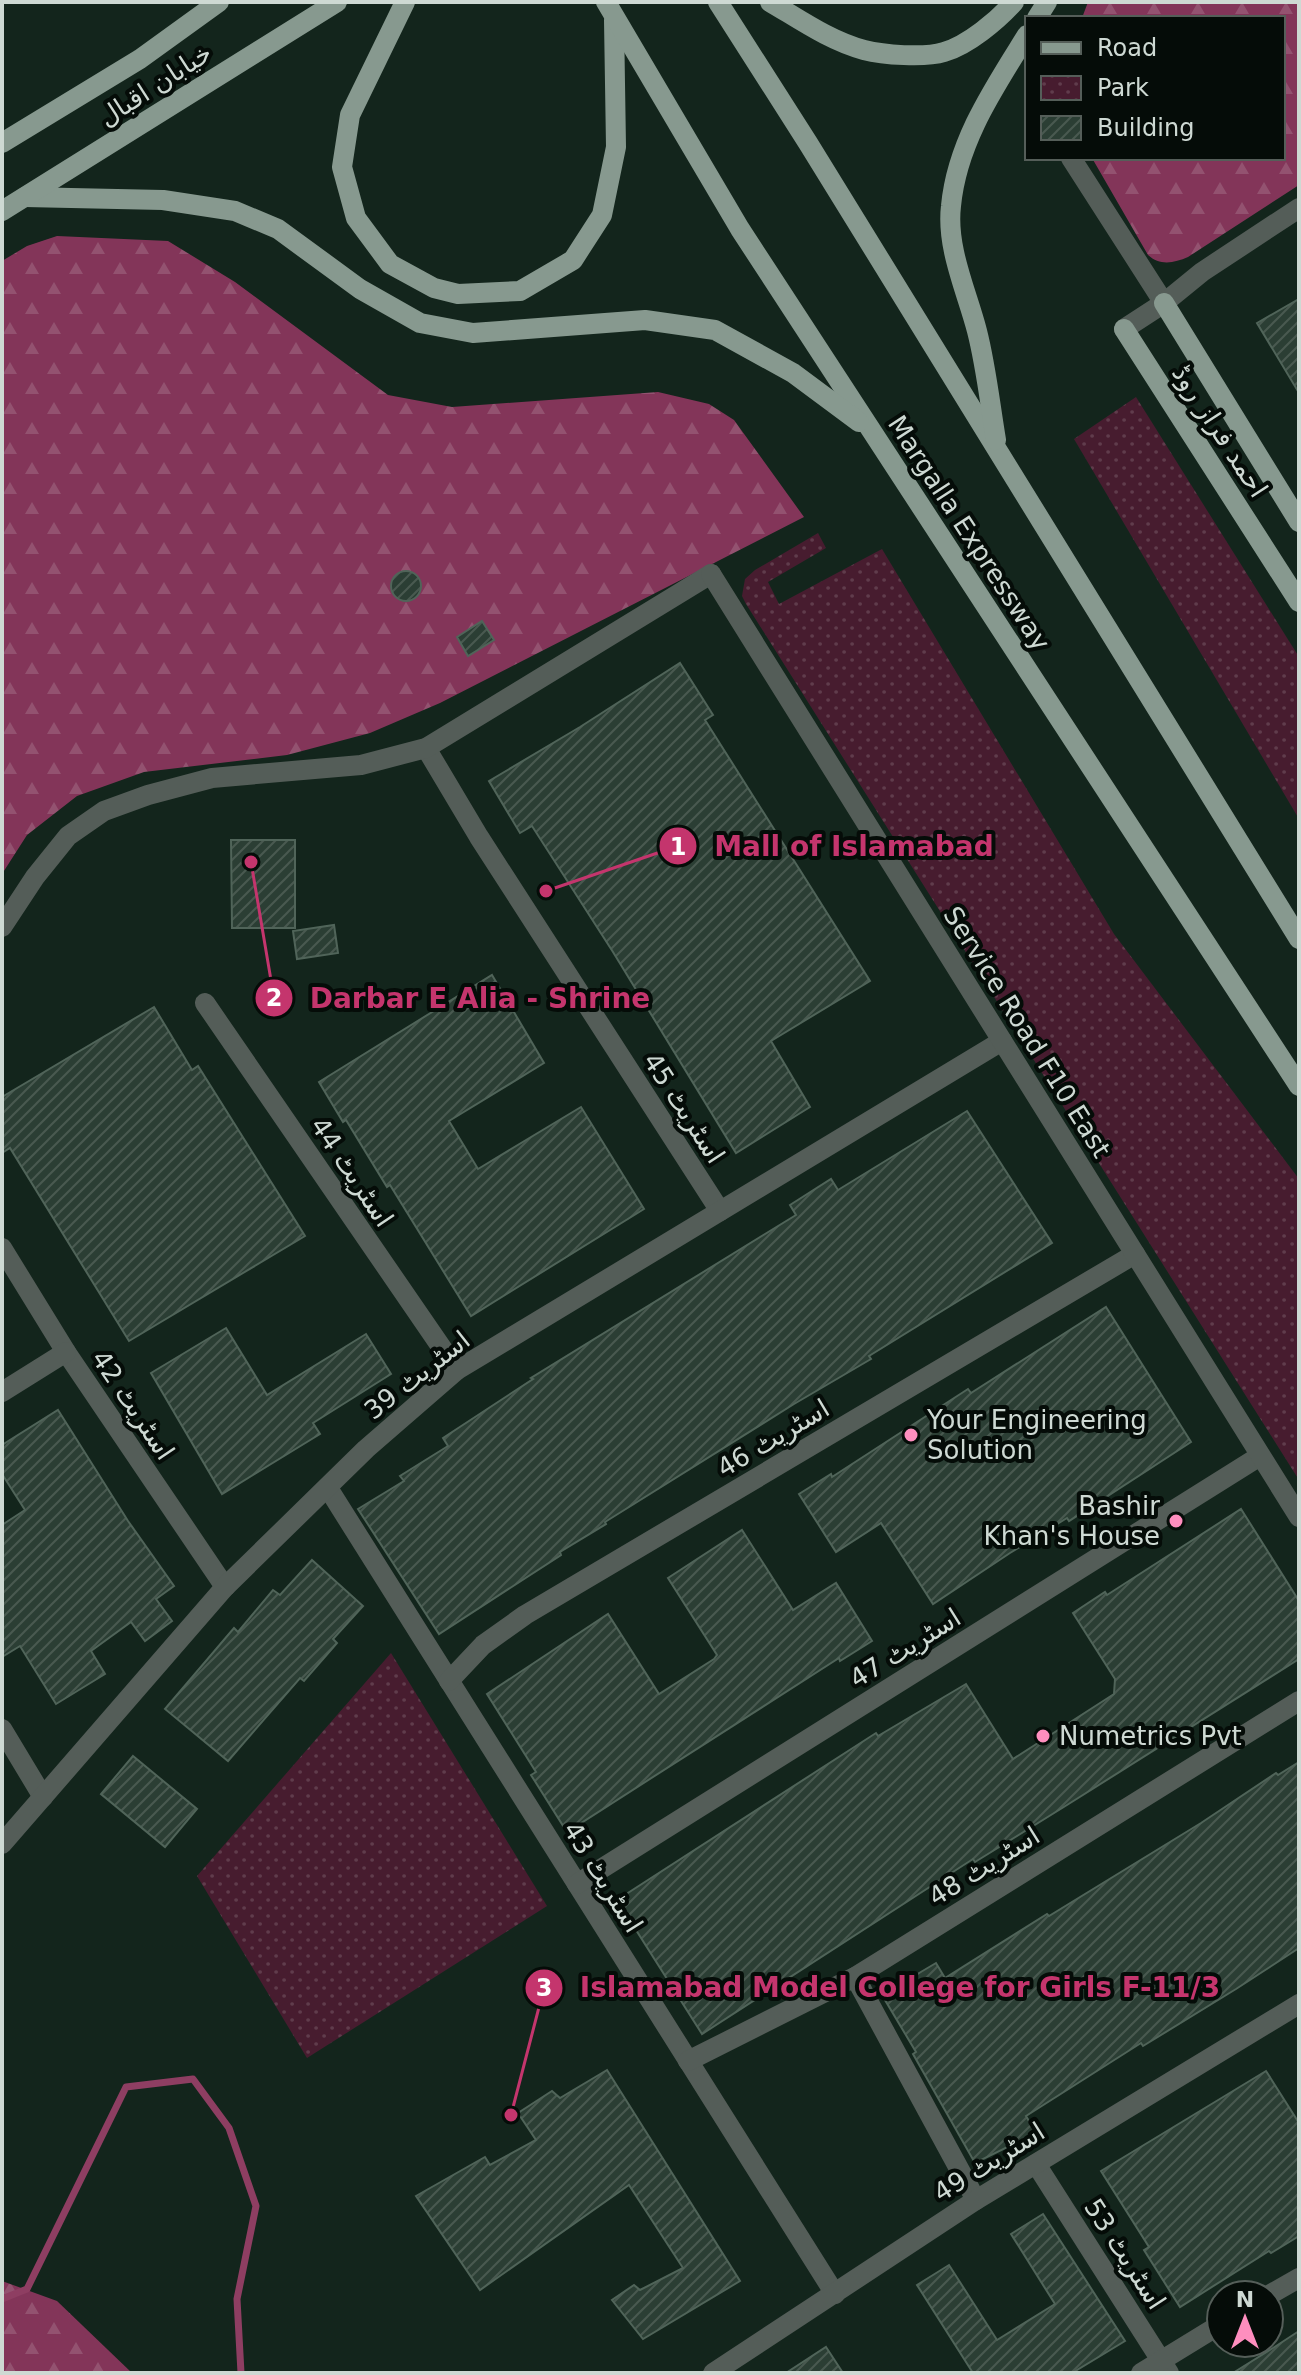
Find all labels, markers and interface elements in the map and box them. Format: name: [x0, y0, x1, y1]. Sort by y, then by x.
legend: [1025, 16, 1285, 160]
text: Road: [1097, 34, 1157, 62]
street label: خیابان اقبال: [93, 37, 217, 133]
text: Park: [1097, 74, 1149, 102]
text: Building: [1097, 114, 1194, 142]
street label: احمد فراز روڈ: [1165, 359, 1274, 503]
street label: Margalla Expressway: [882, 410, 1056, 656]
callout: Mall of Islamabad: [658, 820, 1010, 872]
text: Mall of Islamabad: [714, 830, 994, 863]
text: 1: [670, 833, 686, 861]
street label: Service Road F10 East: [937, 901, 1117, 1163]
callout: Darbar E Alia - Shrine: [254, 972, 666, 1024]
text: Darbar E Alia - Shrine: [310, 982, 650, 1015]
text: 2: [266, 984, 282, 1012]
street label: اسٹریٹ 45: [636, 1047, 731, 1169]
street label: اسٹریٹ 44: [304, 1112, 399, 1233]
street label: اسٹریٹ 39: [358, 1325, 476, 1426]
street label: اسٹریٹ 42: [85, 1345, 180, 1466]
street label: اسٹریٹ 46: [712, 1393, 835, 1484]
place label: Your Engineering Solution: [926, 1405, 1147, 1465]
marker: Your Engineering Solution: [902, 1426, 920, 1444]
place label: Bashir Khan's House: [984, 1491, 1160, 1551]
marker: Bashir Khan's House: [1167, 1512, 1185, 1530]
street label: اسٹریٹ 47: [844, 1602, 967, 1695]
place label: Numetrics Pvt: [1059, 1721, 1242, 1751]
marker: Numetrics Pvt: [1034, 1727, 1052, 1745]
street label: اسٹریٹ 43: [556, 1816, 649, 1939]
street label: اسٹریٹ 48: [923, 1820, 1046, 1913]
callout: Islamabad Model College for Girls F-11/3: [524, 1962, 1237, 2014]
text: Islamabad Model College for Girls F-11/3: [580, 1971, 1220, 2004]
text: 3: [536, 1974, 552, 2002]
street label: اسٹریٹ 49: [928, 2116, 1051, 2209]
street label: اسٹریٹ 53: [1077, 2193, 1172, 2315]
north arrow: [1205, 2279, 1285, 2359]
text: N: [1236, 2287, 1254, 2312]

